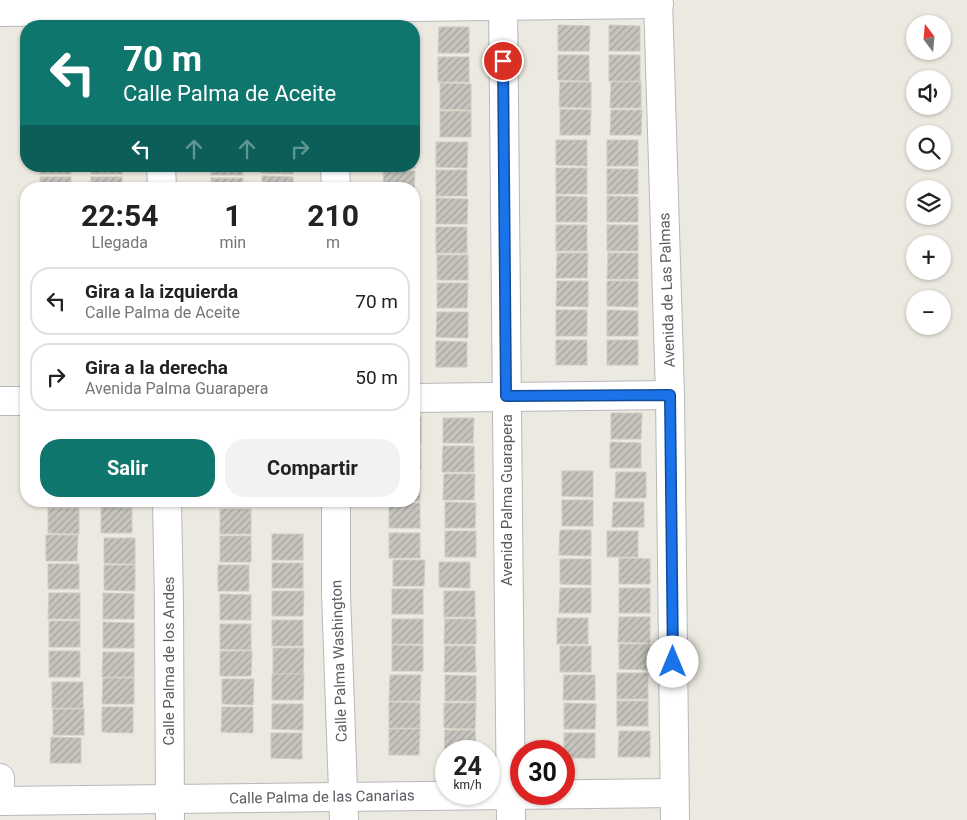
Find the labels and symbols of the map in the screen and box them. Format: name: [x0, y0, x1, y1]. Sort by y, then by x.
north arrow: [906, 15, 951, 60]
pin: [482, 40, 524, 82]
street label: Avenida de Las Palmas: [655, 212, 679, 368]
street label: Avenida Palma Guarapera: [498, 414, 516, 586]
street label: Calle Palma de los Andes: [160, 576, 178, 746]
street label: Calle Palma Washington: [327, 580, 351, 742]
position arrow: [646, 635, 698, 687]
speed limit sign: 30: [510, 740, 575, 805]
street label: Calle Palma de las Canarias: [229, 786, 415, 808]

